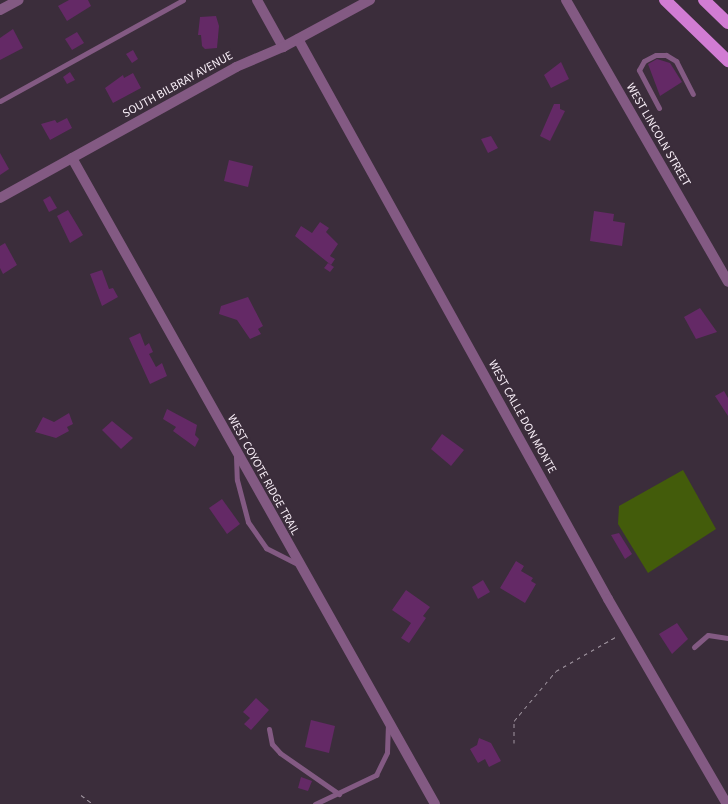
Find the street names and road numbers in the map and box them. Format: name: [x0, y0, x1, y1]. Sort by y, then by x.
street label: SOUTH BILBRAY AVENUE: [120, 49, 236, 121]
street label: WEST LINCOLN STREET: [623, 81, 693, 189]
street label: WEST CALLE DON MONTE: [485, 358, 559, 476]
street label: WEST COYOTE RIDGE TRAIL: [224, 412, 302, 538]

